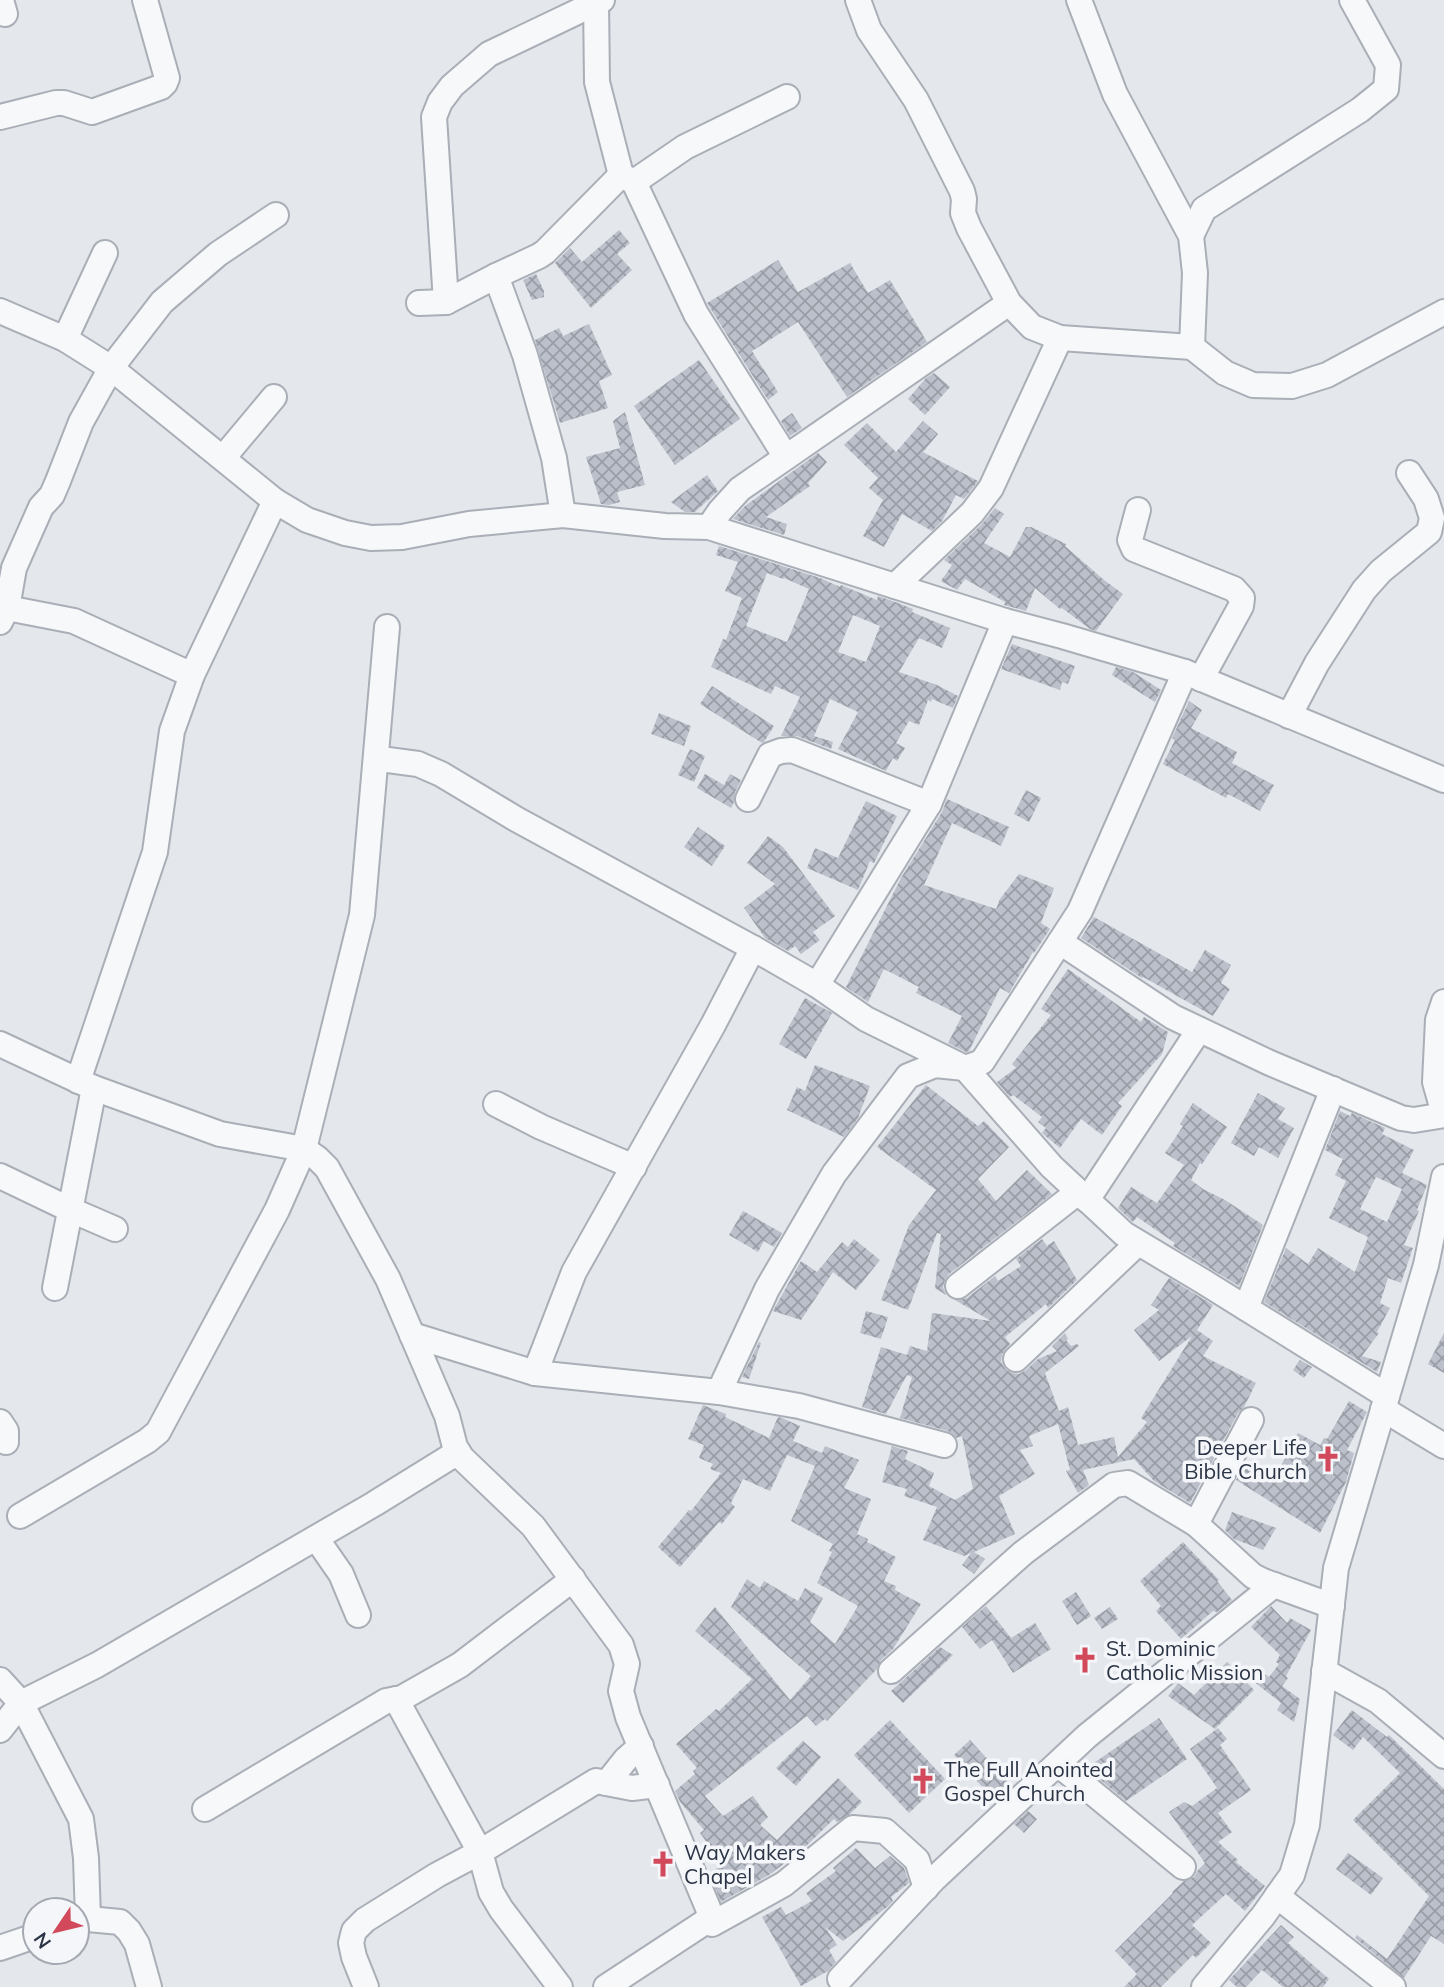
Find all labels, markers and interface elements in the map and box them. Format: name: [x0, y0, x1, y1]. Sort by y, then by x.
place label: Deeper Life Bible Church: [1184, 1434, 1307, 1484]
church icon: Deeper Life Bible Church: [1313, 1444, 1343, 1474]
place label: St. Dominic Catholic Mission: [1106, 1635, 1263, 1685]
church icon: St. Dominic Catholic Mission: [1070, 1645, 1100, 1675]
place label: The Full Anointed Gospel Church: [944, 1756, 1113, 1806]
church icon: The Full Anointed Gospel Church: [908, 1766, 938, 1796]
place label: Way Makers Chapel: [684, 1839, 806, 1889]
church icon: Way Makers Chapel: [648, 1849, 678, 1879]
north arrow: [21, 1896, 91, 1966]
text: N: [28, 1928, 56, 1954]

